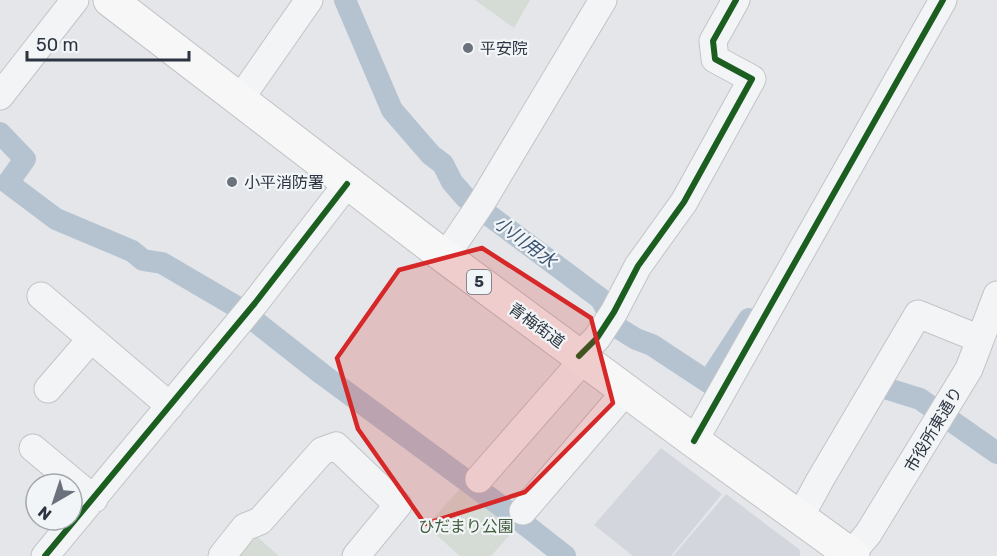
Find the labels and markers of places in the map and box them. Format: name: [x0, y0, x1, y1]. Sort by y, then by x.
place label: 平安院: [480, 39, 528, 58]
marker: 平安院: [461, 41, 475, 55]
place label: 小平消防署: [244, 173, 324, 192]
marker: 小平消防署: [225, 175, 239, 189]

